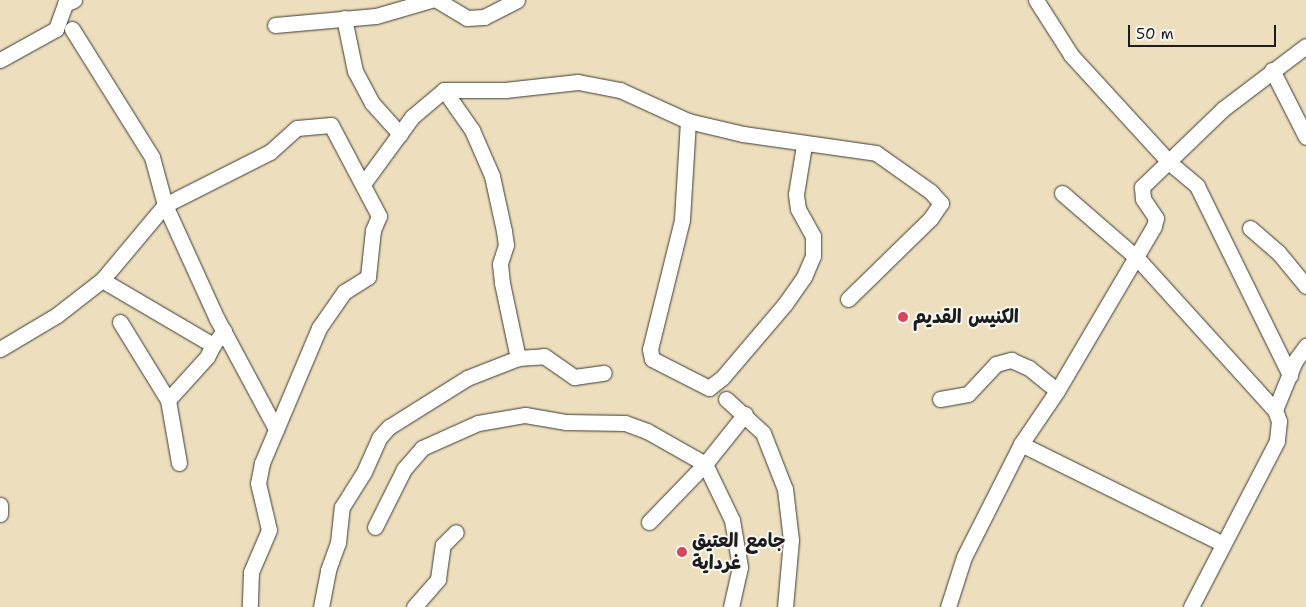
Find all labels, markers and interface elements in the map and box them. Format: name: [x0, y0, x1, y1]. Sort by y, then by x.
scale bar: [1131, 15, 1278, 47]
text: 50 m: [1136, 24, 1174, 44]
place label: الكنيس القديم: [913, 306, 1019, 328]
marker: الكنيس القديم: [897, 311, 909, 323]
place label: جامع العتيق غرداية: [692, 530, 786, 574]
marker: جامع العتيق غرداية: [676, 546, 688, 558]

